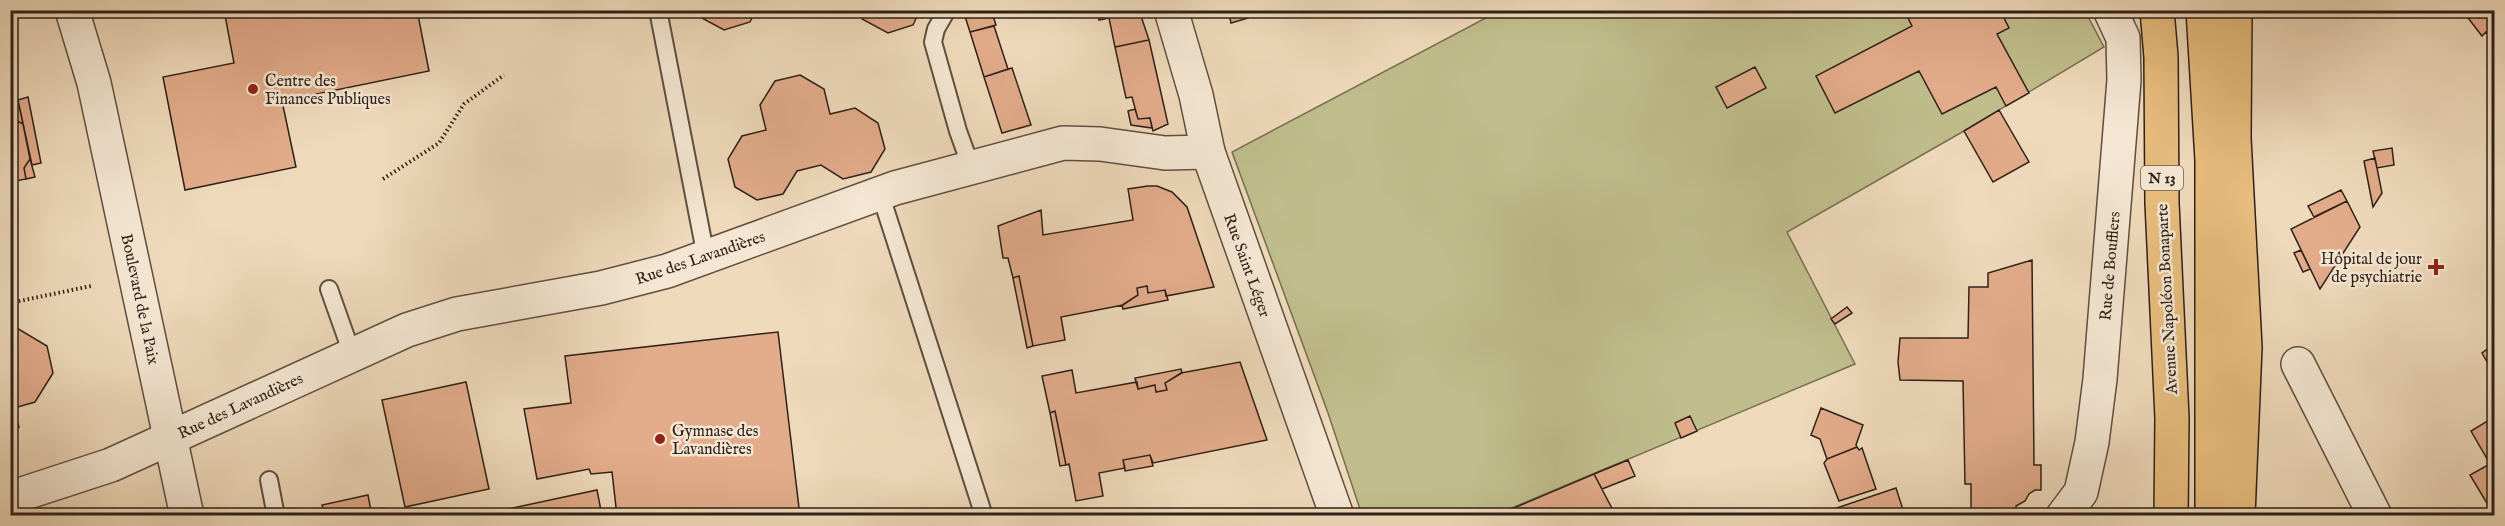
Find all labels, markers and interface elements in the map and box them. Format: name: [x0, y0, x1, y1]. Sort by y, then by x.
place label: Centre des Finances Publiques: [265, 72, 391, 110]
marker: Centre des Finances Publiques: [246, 82, 260, 96]
road number: N 13: [2141, 166, 2183, 190]
street label: Avenue Napoléon Bonaparte: [2153, 203, 2183, 396]
street label: Rue de Boufflers: [2096, 210, 2126, 322]
street label: Rue Saint Léger: [1218, 211, 1274, 320]
street label: Rue des Lavandières: [633, 227, 768, 290]
street label: Boulevard de la Paix: [115, 232, 163, 367]
place label: Hôpital de jour de psychiatrie: [2321, 250, 2422, 288]
marker: Hôpital de jour de psychiatrie: [2427, 258, 2445, 276]
street label: Rue des Lavandières: [175, 369, 307, 445]
place label: Gymnase des Lavandières: [672, 422, 759, 460]
marker: Gymnase des Lavandières: [653, 432, 667, 446]

